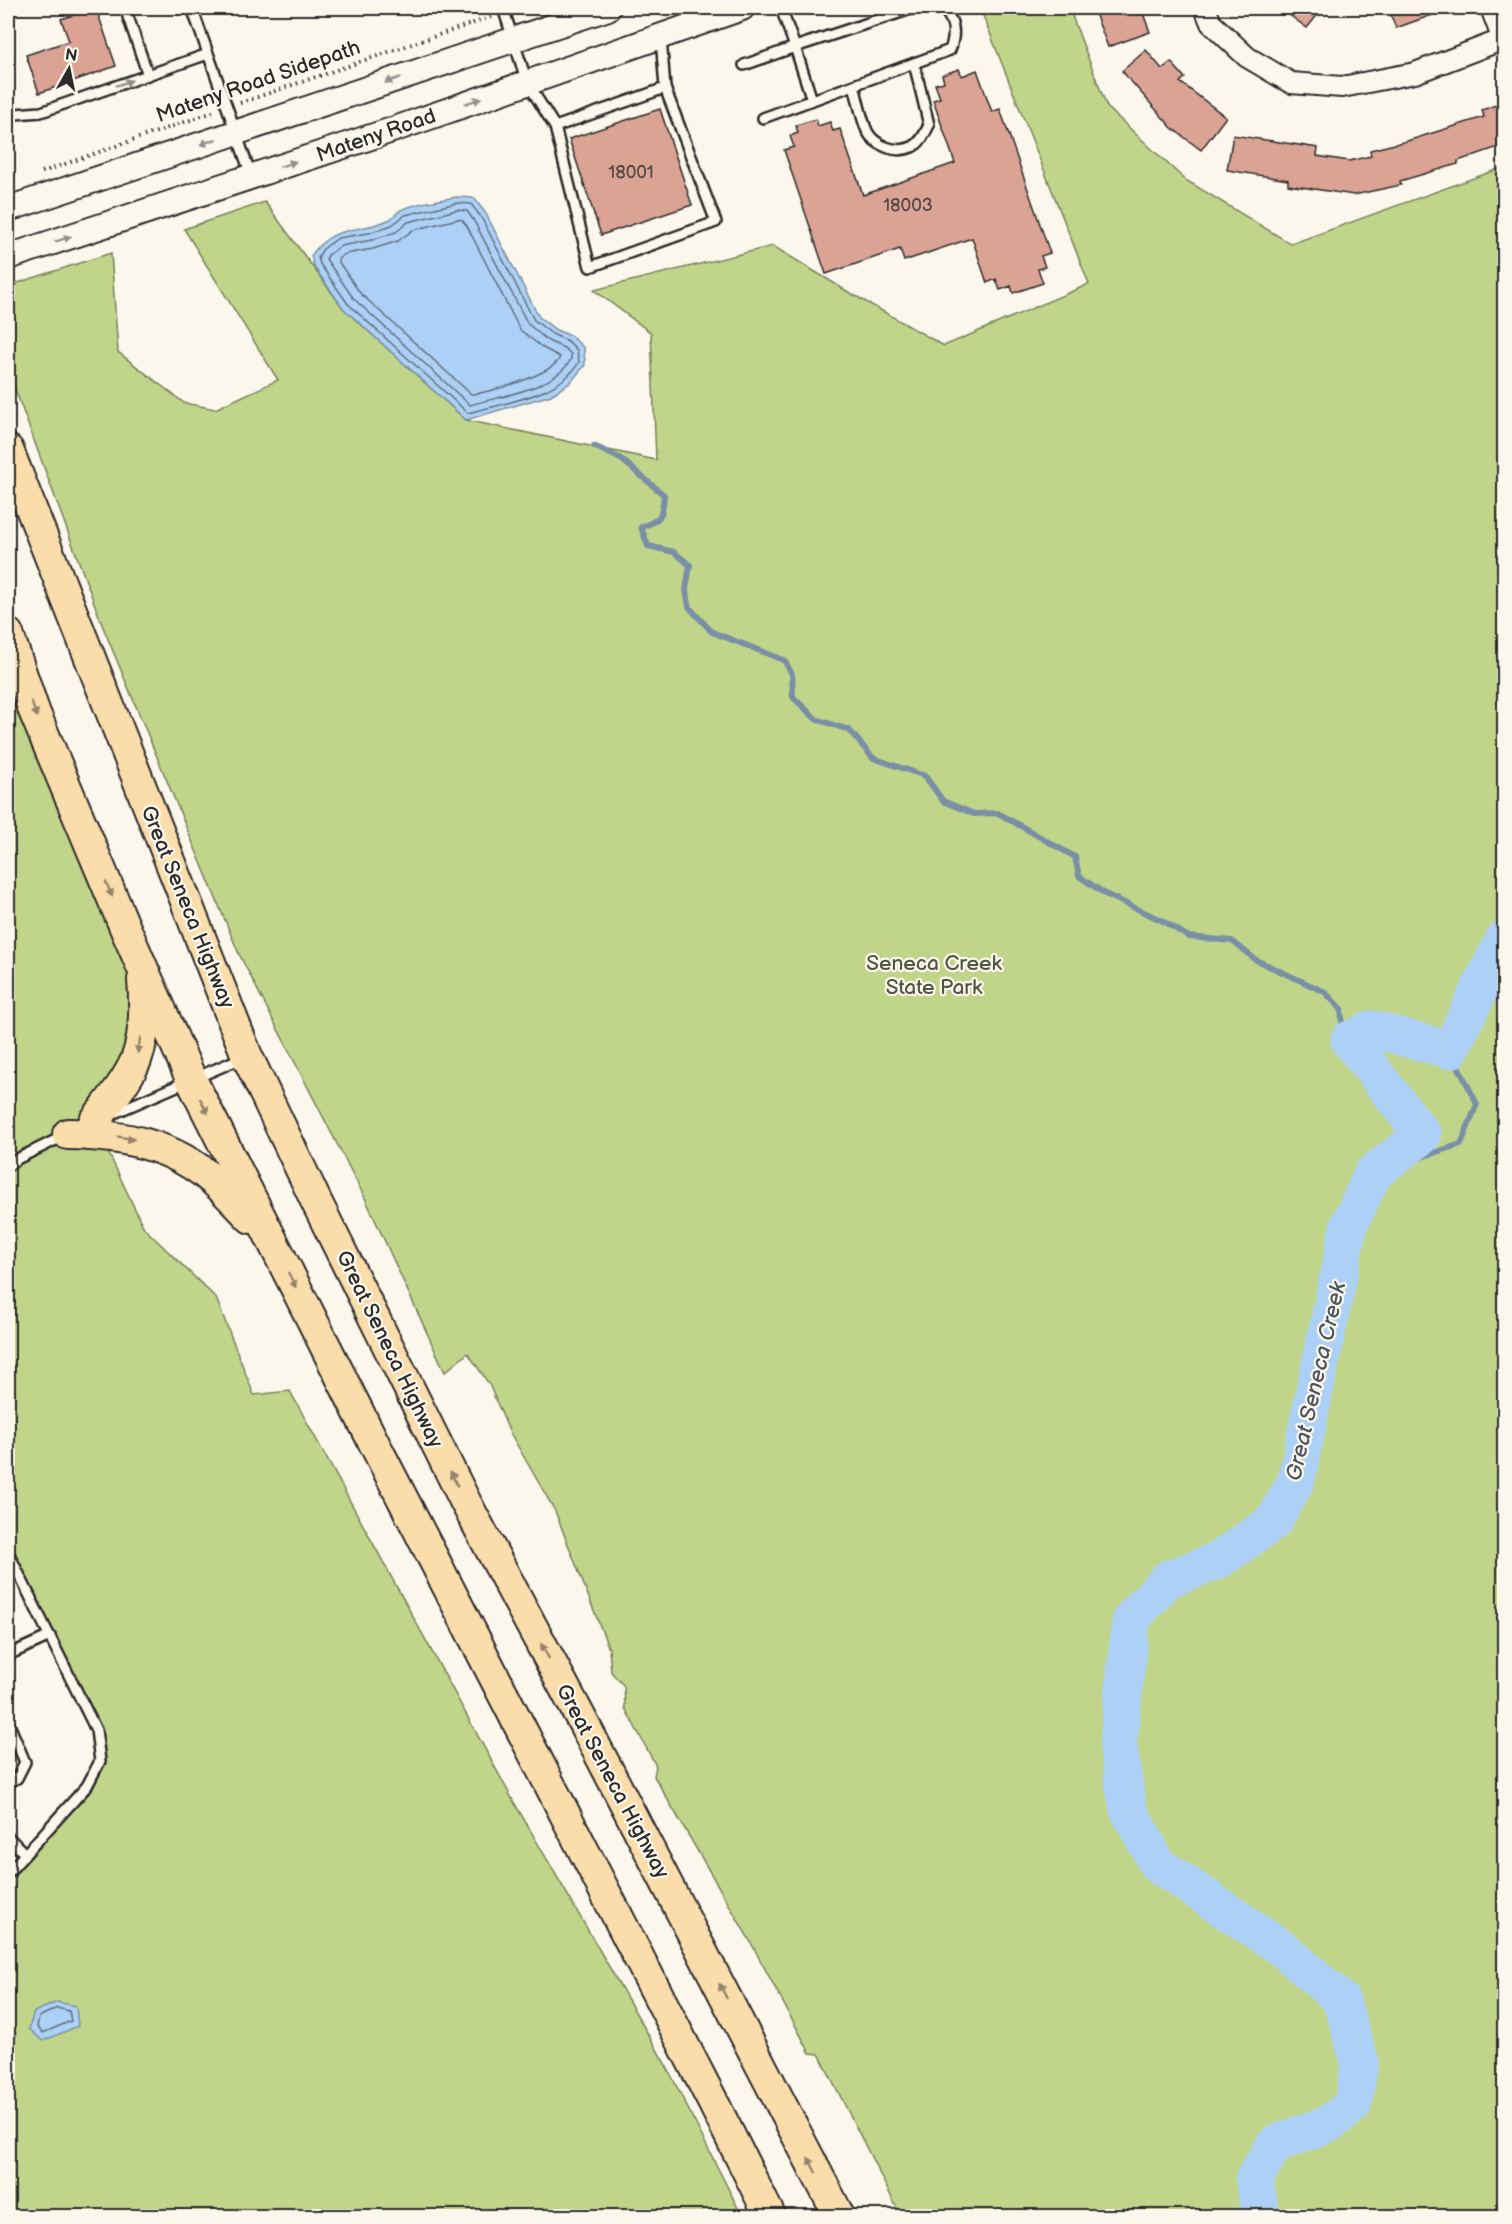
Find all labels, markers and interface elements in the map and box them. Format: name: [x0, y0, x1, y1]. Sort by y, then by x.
street label: Mateny Road Sidepath: [153, 35, 363, 128]
north arrow: [39, 39, 99, 99]
text: N: [64, 45, 79, 66]
one-way arrow: [384, 75, 402, 85]
one-way arrow: [115, 78, 133, 88]
one-way arrow: [464, 96, 482, 106]
street label: Mateny Road: [313, 103, 439, 168]
one-way arrow: [199, 137, 217, 147]
one-way arrow: [279, 159, 297, 168]
house number: 18001: [608, 162, 654, 183]
house number: 18003: [883, 195, 933, 216]
one-way arrow: [54, 233, 72, 243]
one-way arrow: [30, 700, 39, 718]
street label: Great Seneca Highway: [135, 802, 240, 1013]
one-way arrow: [104, 881, 114, 899]
park label: Seneca Creek State Park: [866, 951, 1002, 1000]
one-way arrow: [134, 1035, 143, 1054]
one-way arrow: [200, 1098, 209, 1115]
one-way arrow: [117, 1134, 136, 1143]
street label: Great Seneca Highway: [331, 1247, 448, 1452]
one-way arrow: [287, 1272, 297, 1289]
water label: Great Seneca Creek: [1280, 1278, 1353, 1484]
one-way arrow: [449, 1470, 459, 1487]
one-way arrow: [540, 1642, 550, 1659]
street label: Great Seneca Highway: [551, 1680, 675, 1883]
one-way arrow: [718, 1983, 727, 2000]
one-way arrow: [808, 2156, 817, 2173]

